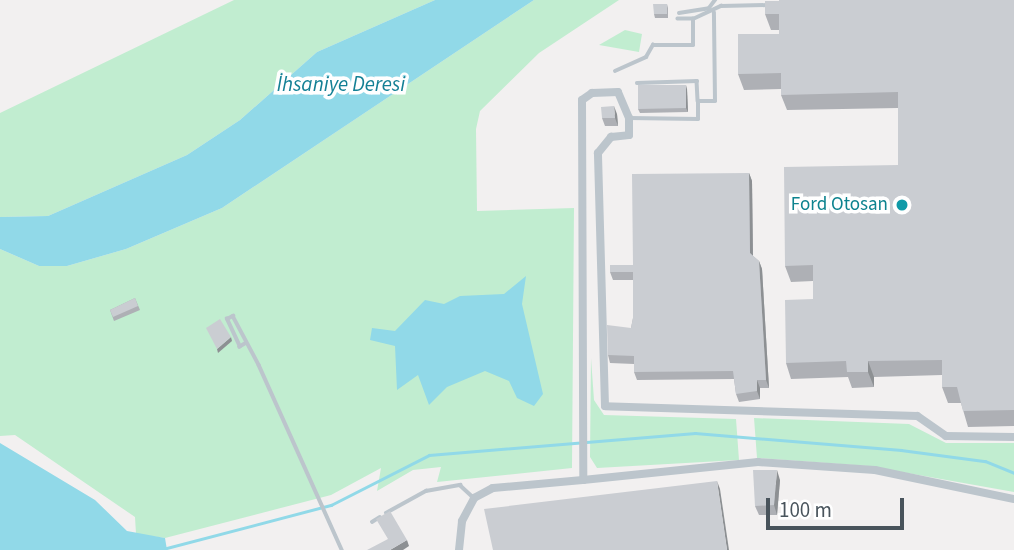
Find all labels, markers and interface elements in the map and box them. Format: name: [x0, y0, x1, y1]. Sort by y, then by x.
water label: İhsaniye Deresi: [277, 71, 405, 97]
place label: Ford Otosan: [791, 194, 888, 216]
marker: Ford Otosan: [894, 197, 910, 213]
scale bar: [769, 484, 907, 528]
text: 100 m: [779, 495, 832, 525]

